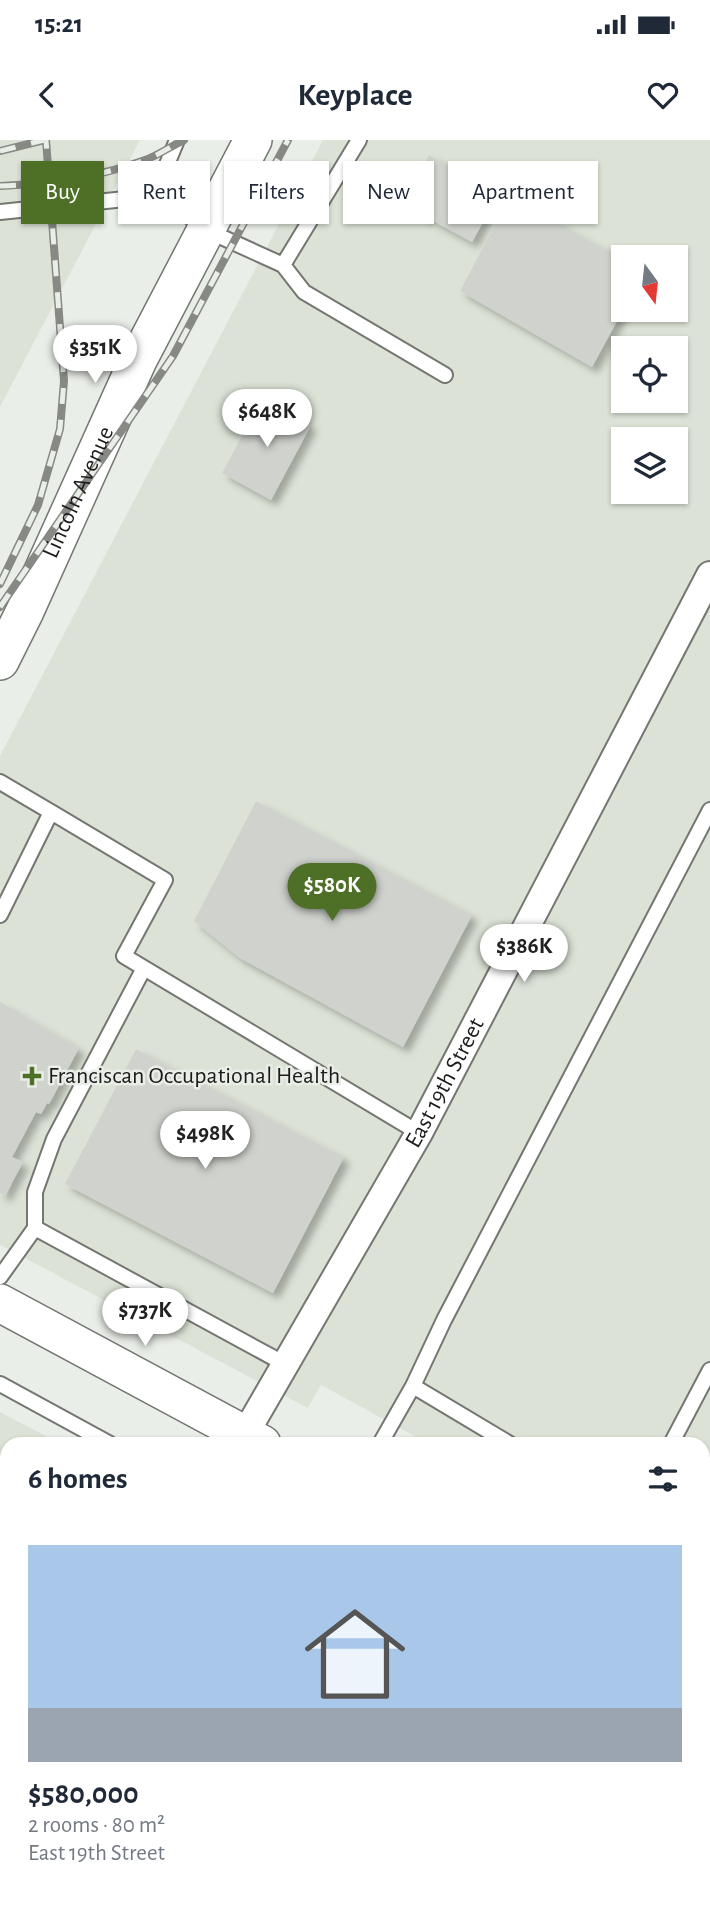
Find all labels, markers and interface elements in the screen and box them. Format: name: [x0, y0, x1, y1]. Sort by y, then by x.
text: 15:21: [35, 11, 83, 37]
icon: back: [28, 76, 66, 114]
icon: heart: [644, 76, 682, 114]
text: Keyplace: [297, 79, 413, 111]
chip: Buy: [21, 161, 104, 224]
chip: Rent: [118, 161, 210, 224]
chip: Filters: [224, 161, 329, 224]
chip: New: [343, 161, 434, 224]
chip: Apartment: [448, 161, 598, 224]
north arrow: [611, 245, 688, 322]
map controls: [611, 245, 688, 504]
pin: $351K: [46, 326, 144, 385]
text: $351K: [69, 336, 121, 359]
button: locate: [611, 336, 688, 413]
pin: $648K: [218, 390, 316, 449]
text: $648K: [238, 400, 296, 423]
street label: Lincoln Avenue: [38, 423, 118, 562]
button: layers: [611, 427, 688, 504]
pin: $580K: [283, 864, 381, 923]
text: $580K: [303, 874, 361, 897]
pin: $386K: [475, 924, 573, 984]
text: $386K: [496, 935, 552, 958]
street label: East 19th Street: [401, 1014, 489, 1152]
place label: Franciscan Occupational Health: [48, 1064, 340, 1088]
marker: Franciscan Occupational Health: [22, 1066, 42, 1086]
pin: $498K: [156, 1112, 254, 1171]
text: $498K: [176, 1122, 234, 1145]
pin: $737K: [96, 1288, 194, 1348]
text: $737K: [118, 1299, 172, 1322]
icon: filters: [644, 1460, 682, 1498]
text: 6 homes: [28, 1464, 128, 1494]
icon: home: [292, 1591, 418, 1717]
text: $580,000: [28, 1779, 139, 1809]
text: 2 rooms · 80 m²: [28, 1814, 165, 1837]
text: East 19th Street: [28, 1842, 165, 1865]

